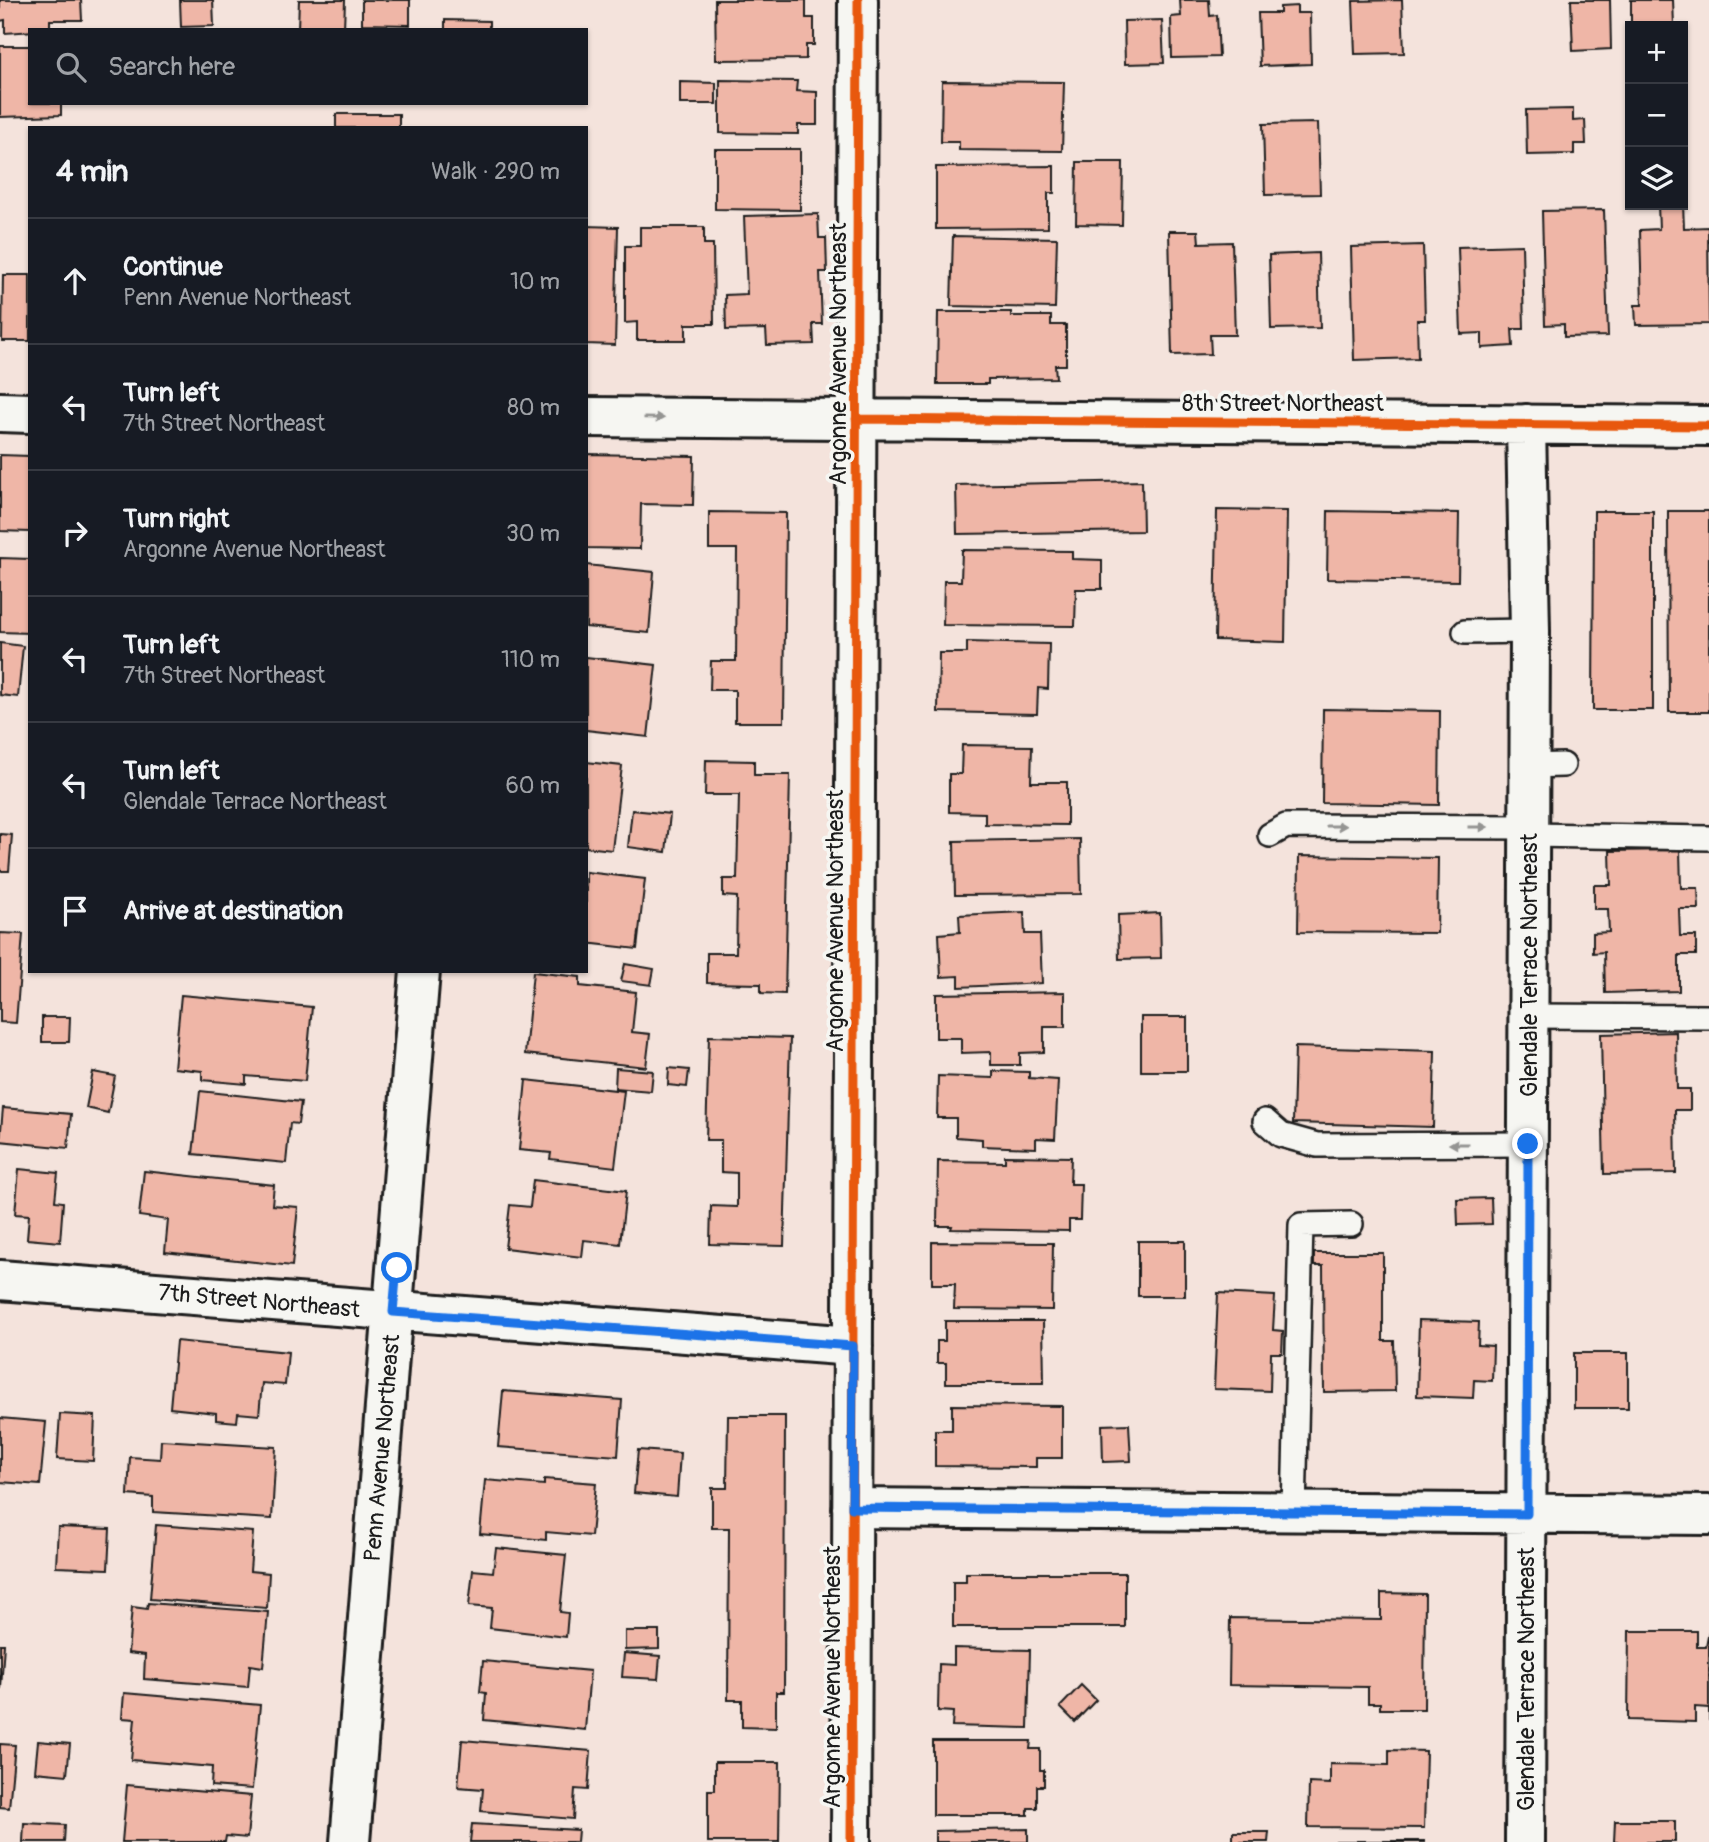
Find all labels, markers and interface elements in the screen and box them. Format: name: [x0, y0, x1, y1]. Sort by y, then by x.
map controls: [1625, 21, 1688, 210]
button: +: [1625, 21, 1688, 84]
search box: [28, 28, 588, 105]
icon: search: [52, 48, 90, 86]
text: Search here: [108, 51, 235, 83]
button: −: [1625, 84, 1688, 147]
button: layers: [1625, 147, 1688, 210]
text: 4 min: [56, 153, 129, 190]
text: Walk · 290 m: [431, 157, 560, 186]
street label: Argonne Avenue Northeast: [824, 222, 853, 485]
text: Continue: [123, 251, 223, 283]
icon: ahead: [56, 262, 94, 300]
text: 10 m: [510, 267, 560, 296]
text: Penn Avenue Northeast: [123, 283, 351, 312]
text: Turn left: [123, 377, 219, 409]
icon: left: [56, 388, 94, 426]
street label: 8th Street Northeast: [1182, 389, 1385, 418]
text: 80 m: [507, 393, 560, 422]
text: 7th Street Northeast: [123, 409, 325, 438]
one-way arrow: [644, 412, 666, 423]
text: Turn right: [123, 503, 229, 535]
icon: right: [56, 514, 94, 552]
text: 30 m: [506, 519, 560, 548]
text: Argonne Avenue Northeast: [123, 535, 386, 564]
text: Turn left: [123, 629, 219, 661]
icon: left: [56, 640, 94, 678]
text: 110 m: [501, 645, 560, 674]
text: 7th Street Northeast: [123, 661, 325, 690]
text: Turn left: [123, 755, 219, 787]
icon: left: [56, 766, 94, 804]
text: 60 m: [505, 771, 560, 800]
text: Glendale Terrace Northeast: [123, 787, 387, 816]
street label: Argonne Avenue Northeast: [821, 789, 850, 1052]
one-way arrow: [1325, 821, 1347, 832]
one-way arrow: [1467, 821, 1489, 833]
street label: Glendale Terrace Northeast: [1515, 832, 1544, 1097]
icon: arrive: [56, 892, 94, 930]
text: Arrive at destination: [123, 895, 343, 927]
route end: [1512, 1128, 1543, 1159]
one-way arrow: [1448, 1138, 1470, 1150]
route start: [381, 1252, 412, 1283]
street label: 7th Street Northeast: [157, 1278, 362, 1324]
street label: Penn Avenue Northeast: [358, 1332, 406, 1563]
street label: Argonne Avenue Northeast: [818, 1545, 847, 1808]
street label: Glendale Terrace Northeast: [1512, 1546, 1541, 1811]

